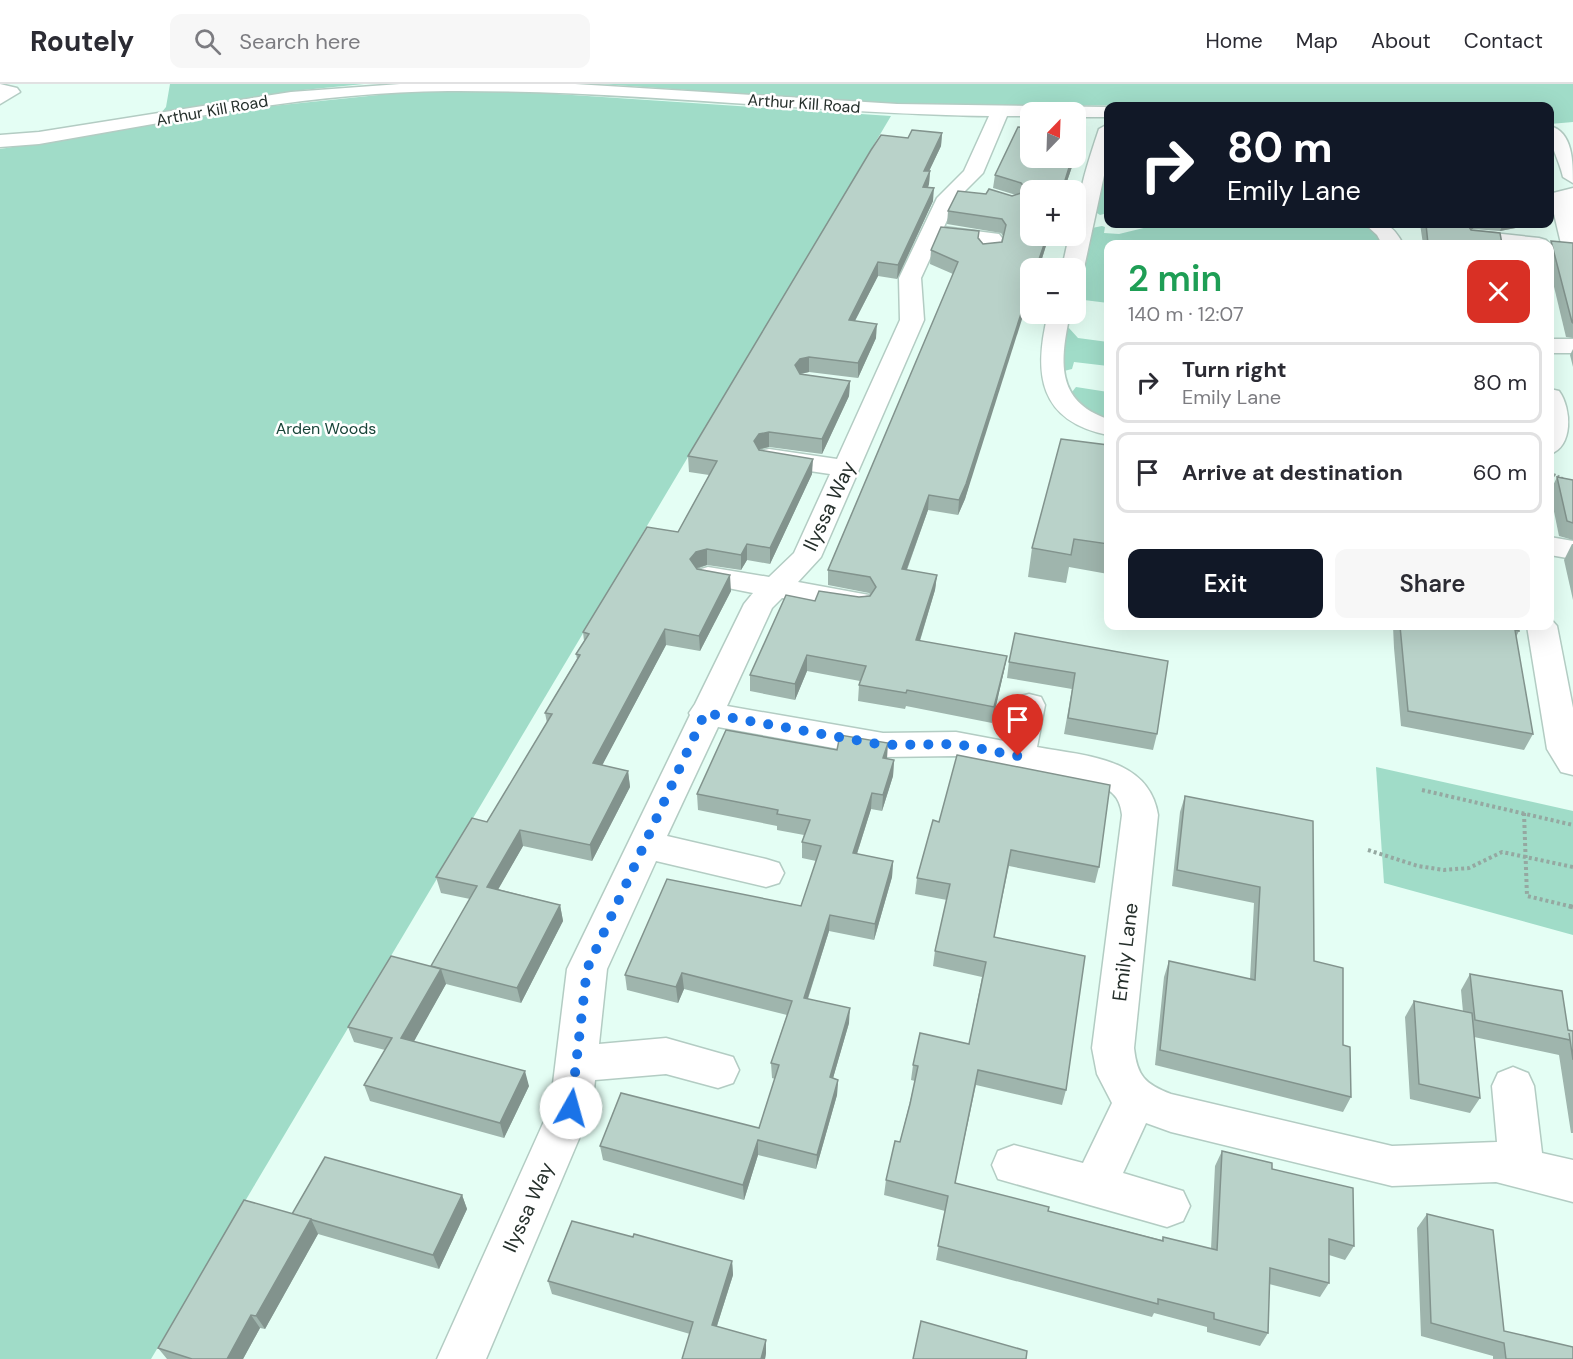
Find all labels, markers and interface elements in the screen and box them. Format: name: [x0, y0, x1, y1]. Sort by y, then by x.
search box: [170, 14, 590, 68]
text: Routely: [30, 23, 134, 60]
icon: search: [191, 25, 224, 58]
text: Search here: [239, 27, 361, 56]
text: Home: [1205, 27, 1263, 55]
text: Map: [1296, 27, 1338, 55]
text: About: [1371, 27, 1431, 55]
text: Contact: [1464, 27, 1543, 55]
street label: Arthur Kill Road: [747, 89, 861, 118]
street label: Arthur Kill Road: [155, 90, 270, 131]
north arrow: [1020, 102, 1086, 168]
map controls: [1020, 102, 1086, 324]
text: 80 m: [1227, 120, 1333, 175]
icon: right: [1128, 126, 1206, 204]
text: Emily Lane: [1227, 173, 1361, 208]
button: +: [1020, 180, 1086, 246]
text: 2 min: [1128, 255, 1222, 302]
button: −: [1020, 258, 1086, 324]
button: close: [1467, 260, 1530, 323]
text: 140 m · 12:07: [1128, 301, 1244, 327]
text: Turn right: [1182, 355, 1287, 384]
icon: right: [1131, 366, 1164, 399]
text: 80 m: [1473, 368, 1527, 397]
text: Emily Lane: [1182, 384, 1281, 410]
park label: Arden Woods: [276, 418, 376, 439]
icon: arrive: [1131, 456, 1164, 489]
street label: Ilyssa Way: [797, 457, 861, 555]
text: Arrive at destination: [1182, 458, 1403, 487]
text: 60 m: [1473, 458, 1527, 487]
button: Exit: [1128, 549, 1323, 618]
button: Share: [1335, 549, 1530, 618]
pin: [992, 694, 1043, 756]
icon: arrive: [1001, 703, 1034, 736]
street label: Emily Lane: [1106, 901, 1144, 1003]
position arrow: [539, 1076, 603, 1140]
street label: Ilyssa Way: [497, 1158, 559, 1256]

